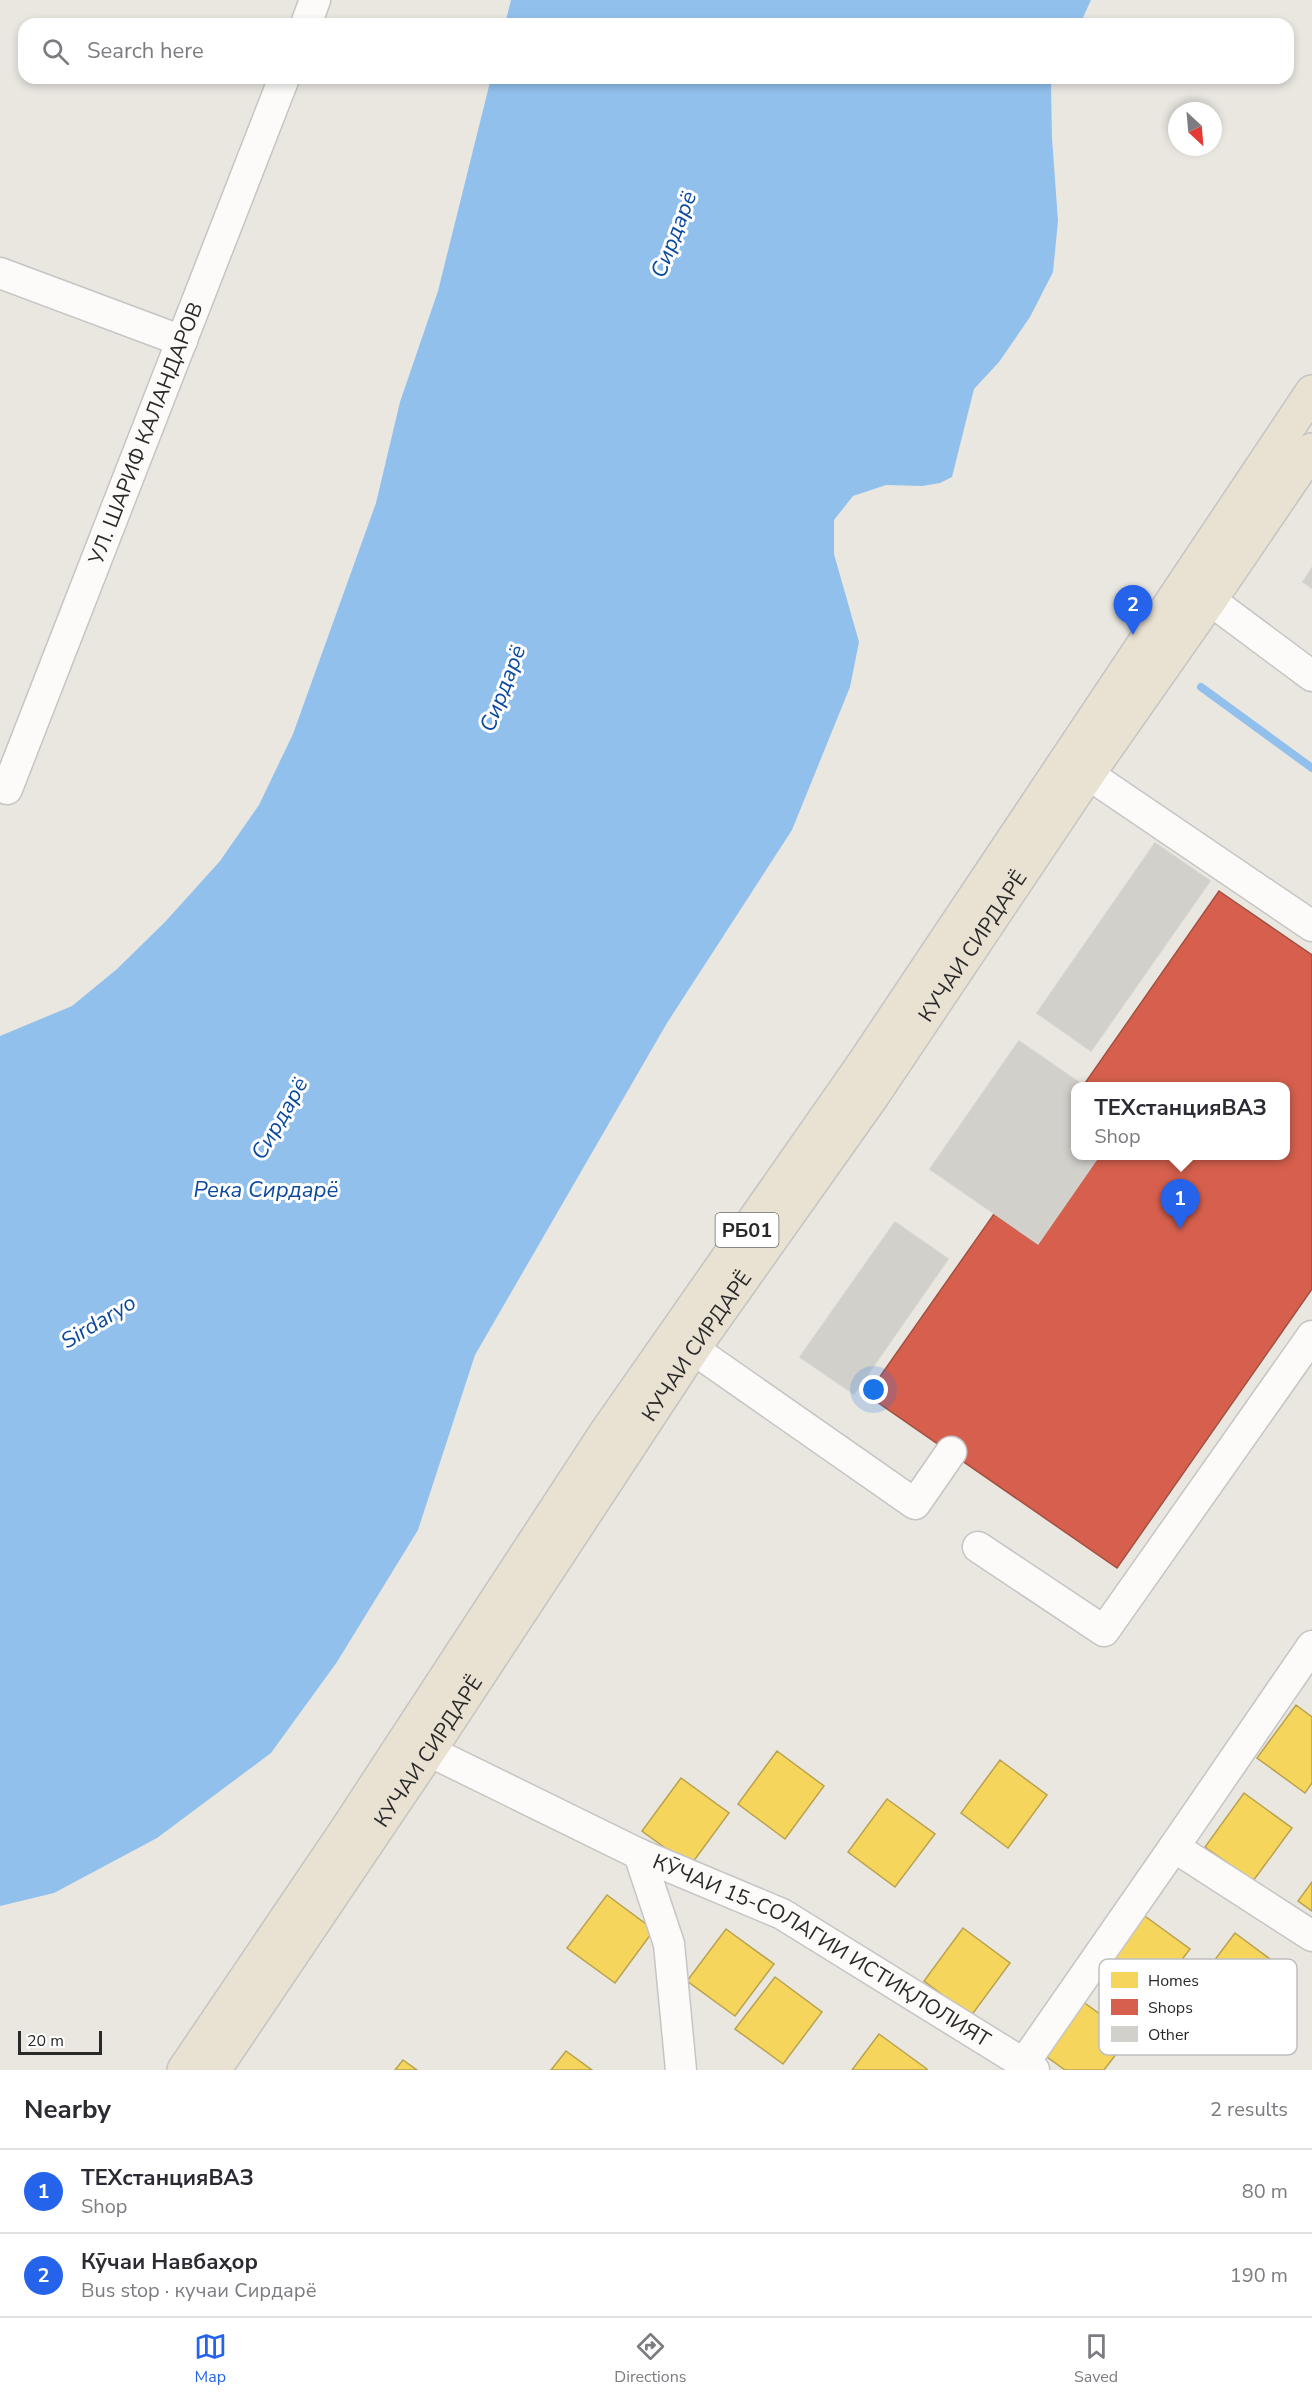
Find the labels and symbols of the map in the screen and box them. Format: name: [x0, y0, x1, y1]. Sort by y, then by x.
north arrow: [1168, 102, 1222, 156]
water label: Сирдарё: [644, 187, 704, 282]
street label: УЛ. ШАРИФ КАЛАНДАРОВ: [82, 298, 209, 569]
pin: 2: [1114, 586, 1152, 635]
water label: Сирдарё: [473, 641, 533, 736]
street label: КУЧАИ СИРДАРЁ: [912, 865, 1033, 1027]
water label: Сирдарё: [244, 1072, 316, 1165]
water label: Река Сирдарё: [193, 1175, 339, 1205]
pin: 1: [1160, 1180, 1200, 1229]
road number: РБ01: [716, 1213, 778, 1247]
street label: КУЧАИ СИРДАРЁ: [635, 1265, 758, 1427]
water label: Sirdaryo: [55, 1288, 142, 1356]
your location: [859, 1375, 888, 1404]
street label: КУЧАИ СИРДАРЁ: [368, 1670, 489, 1833]
street label: КӮЧАИ 15-СОЛАГИИ ИСТИҚЛОЛИЯТ: [649, 1847, 996, 2054]
legend: [1099, 1959, 1297, 2055]
text: Homes: [1148, 1970, 1199, 1992]
text: Shops: [1148, 1997, 1193, 2019]
text: Other: [1148, 2024, 1189, 2046]
scale bar: [18, 2028, 102, 2056]

